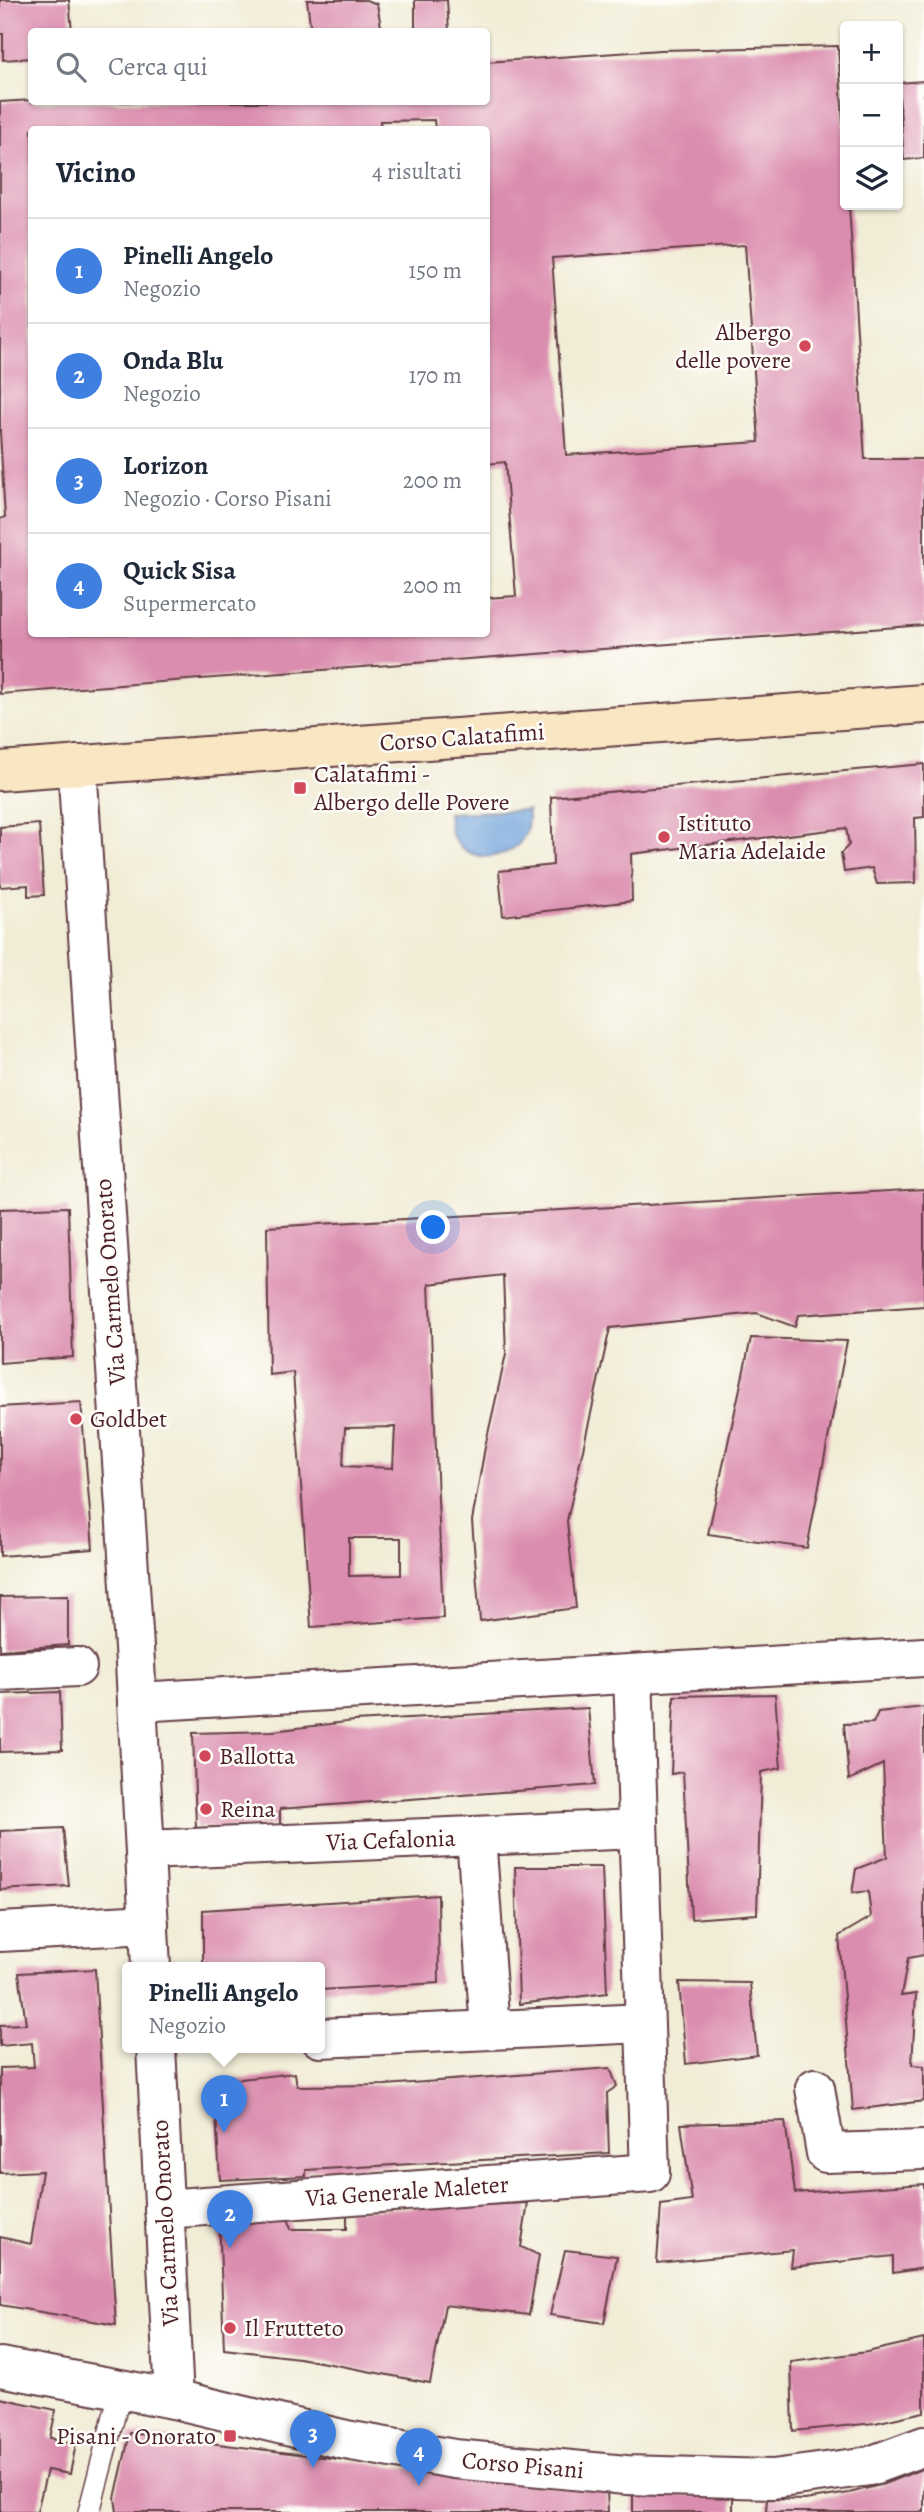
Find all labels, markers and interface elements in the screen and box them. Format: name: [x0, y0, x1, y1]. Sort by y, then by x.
map controls: [840, 21, 903, 210]
button: +: [840, 21, 903, 84]
search box: [28, 28, 490, 105]
icon: search: [52, 48, 90, 86]
text: Cerca qui: [108, 49, 208, 84]
button: −: [840, 84, 903, 147]
button: layers: [840, 147, 903, 210]
text: Vicino: [56, 152, 136, 192]
text: 4 risultati: [372, 156, 462, 187]
text: Pinelli Angelo: [123, 238, 273, 273]
text: 1: [75, 255, 83, 286]
text: 150 m: [408, 255, 462, 286]
text: Negozio: [123, 273, 201, 304]
place label: Albergo delle povere: [675, 316, 791, 376]
marker: Albergo delle povere: [797, 338, 813, 354]
text: Onda Blu: [123, 343, 223, 378]
text: 2: [73, 360, 85, 391]
text: 170 m: [409, 360, 462, 391]
text: Negozio: [123, 378, 201, 409]
text: Lorizon: [123, 448, 208, 483]
text: 3: [74, 465, 84, 496]
text: 200 m: [403, 465, 462, 496]
text: Negozio · Corso Pisani: [123, 483, 332, 514]
text: Quick Sisa: [123, 553, 236, 588]
text: 4: [74, 570, 84, 601]
text: 200 m: [403, 570, 462, 601]
text: Supermercato: [123, 588, 256, 619]
street label: Corso Calatafimi: [378, 715, 546, 759]
place label: Calatafimi - Albergo delle Povere: [313, 758, 510, 818]
marker: Calatafimi - Albergo delle Povere: [292, 780, 308, 796]
place label: Istituto Maria Adelaide: [678, 807, 826, 867]
marker: Istituto Maria Adelaide: [656, 829, 672, 845]
street label: Via Carmelo Onorato: [87, 1178, 133, 1387]
your location: [416, 1210, 450, 1244]
place label: Goldbet: [90, 1403, 167, 1435]
marker: Goldbet: [68, 1411, 84, 1427]
place label: Ballotta: [219, 1740, 296, 1772]
marker: Ballotta: [197, 1748, 213, 1764]
place label: Reina: [220, 1793, 277, 1825]
marker: Reina: [198, 1801, 214, 1817]
street label: Via Cefalonia: [325, 1822, 457, 1858]
popup: [122, 1962, 325, 2053]
text: Pinelli Angelo: [148, 1975, 299, 2010]
text: Negozio: [148, 2010, 226, 2041]
pin: 1: [201, 2075, 247, 2133]
street label: Via Carmelo Onorato: [144, 2119, 186, 2328]
street label: Via Generale Maleter: [303, 2168, 510, 2214]
pin: 2: [207, 2190, 253, 2248]
place label: Il Frutteto: [244, 2312, 344, 2344]
marker: Il Frutteto: [222, 2320, 238, 2336]
pin: 3: [290, 2410, 336, 2468]
place label: Pisani - Onorato: [56, 2420, 216, 2452]
marker: Pisani - Onorato: [222, 2428, 238, 2444]
pin: 4: [396, 2428, 442, 2486]
street label: Corso Pisani: [461, 2444, 585, 2486]

